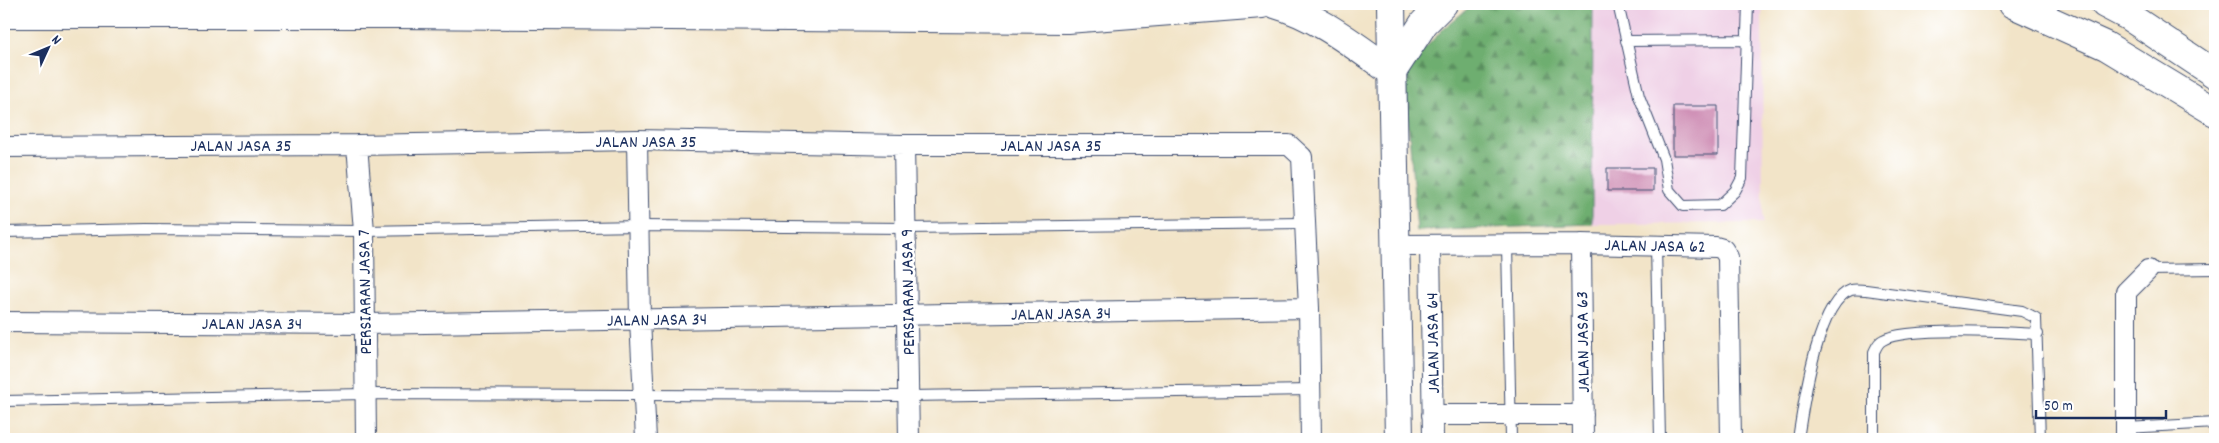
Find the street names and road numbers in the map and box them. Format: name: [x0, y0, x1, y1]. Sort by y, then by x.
street label: JALAN JASA 35: [595, 131, 697, 156]
street label: JALAN JASA 35: [190, 135, 292, 160]
street label: JALAN JASA 35: [1000, 135, 1102, 160]
street label: PERSIARAN JASA 9: [896, 228, 923, 355]
street label: PERSIARAN JASA 7: [353, 229, 380, 355]
street label: JALAN JASA 62: [1604, 234, 1706, 261]
street label: JALAN JASA 63: [1571, 291, 1598, 393]
street label: JALAN JASA 64: [1421, 292, 1448, 394]
street label: JALAN JASA 34: [1011, 302, 1111, 329]
street label: JALAN JASA 34: [607, 308, 707, 335]
street label: JALAN JASA 34: [202, 313, 302, 338]

